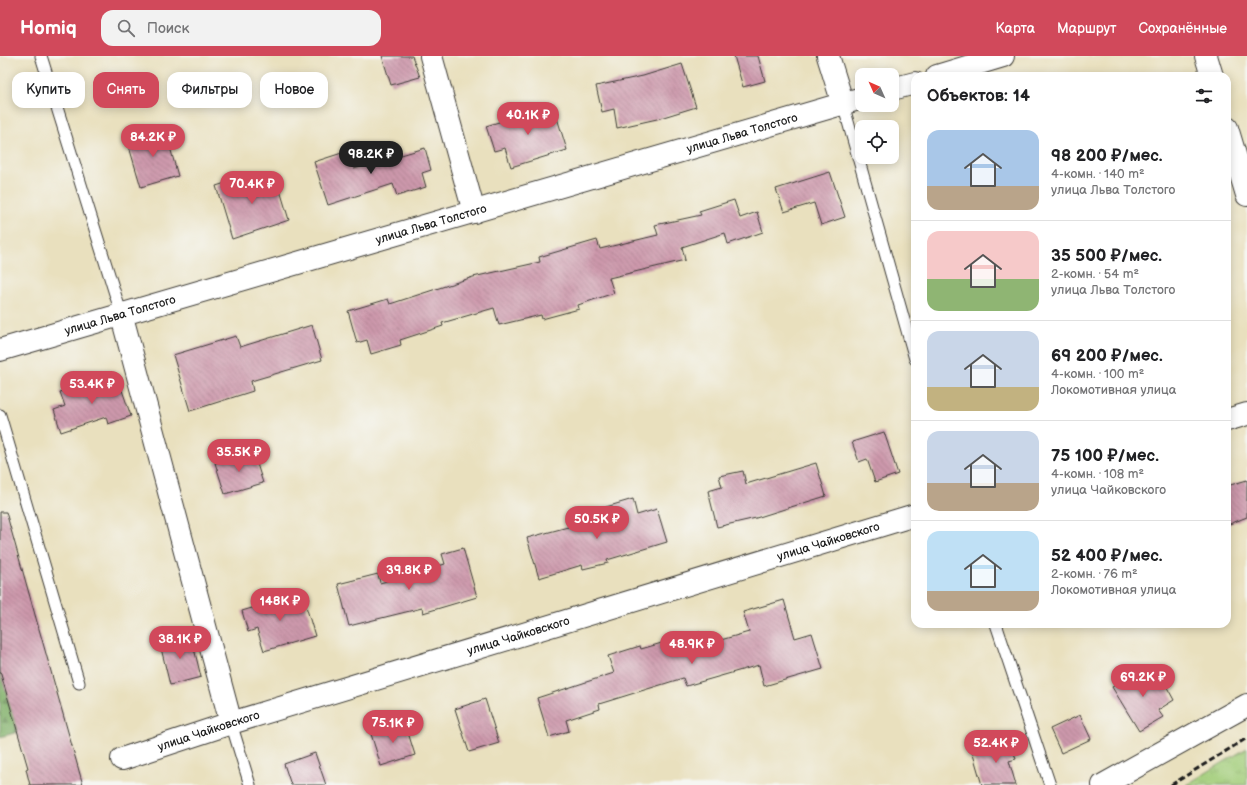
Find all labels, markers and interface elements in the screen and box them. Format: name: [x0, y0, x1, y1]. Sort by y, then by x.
search box: [101, 10, 381, 46]
text: Homiq: [20, 17, 77, 40]
icon: search: [115, 17, 137, 39]
text: Поиск: [147, 19, 189, 38]
text: Карта: [996, 20, 1035, 37]
text: Маршрут: [1057, 20, 1117, 37]
text: Сохранённые: [1139, 20, 1227, 37]
north arrow: [855, 68, 899, 112]
map controls: [855, 68, 899, 164]
chip: Купить: [12, 72, 85, 108]
chip: Снять: [93, 72, 159, 108]
chip: Фильтры: [167, 72, 252, 108]
chip: Новое: [260, 72, 328, 108]
icon: filters: [1193, 85, 1215, 107]
text: Объектов: 14: [927, 86, 1030, 106]
pin: 40.1K ₽: [491, 102, 565, 136]
text: 40.1K ₽: [506, 107, 550, 123]
street label: улица Льва Толстого: [685, 110, 799, 157]
button: locate: [855, 120, 899, 164]
pin: 84.2K ₽: [116, 124, 190, 158]
text: 84.2K ₽: [130, 129, 176, 145]
pin: 98.2K ₽: [334, 141, 408, 175]
text: 98.2K ₽: [348, 146, 394, 162]
icon: home: [959, 146, 1007, 194]
text: 98 200 ₽/мес.: [1051, 146, 1163, 166]
text: 4-комн. · 140 m²: [1051, 166, 1145, 182]
pin: 70.4K ₽: [215, 171, 289, 205]
text: 70.4K ₽: [229, 176, 275, 192]
text: улица Льва Толстого: [1051, 182, 1175, 198]
street label: улица Льва Толстого: [374, 201, 488, 248]
text: 35 500 ₽/мес.: [1051, 246, 1162, 266]
icon: home: [959, 247, 1007, 295]
text: 2-комн. · 54 m²: [1051, 266, 1139, 282]
text: улица Льва Толстого: [1051, 282, 1175, 298]
street label: улица Льва Толстого: [63, 292, 177, 339]
text: 69 200 ₽/мес.: [1051, 346, 1163, 366]
icon: home: [959, 347, 1007, 395]
text: 4-комн. · 100 m²: [1051, 366, 1144, 382]
pin: 53.4K ₽: [55, 371, 129, 405]
text: 53.4K ₽: [69, 376, 115, 392]
text: Локомотивная улица: [1051, 382, 1176, 398]
pin: 35.5K ₽: [202, 439, 276, 473]
text: 35.5K ₽: [216, 444, 262, 460]
text: 75 100 ₽/мес.: [1051, 446, 1159, 466]
icon: home: [959, 447, 1007, 495]
text: 4-комн. · 108 m²: [1051, 466, 1144, 482]
text: улица Чайковского: [1051, 482, 1166, 498]
pin: 50.5K ₽: [560, 506, 634, 540]
text: 50.5K ₽: [574, 511, 620, 527]
street label: улица Чайковского: [775, 519, 881, 564]
text: 52 400 ₽/мес.: [1051, 546, 1163, 566]
icon: home: [959, 547, 1007, 595]
pin: 39.8K ₽: [372, 557, 446, 591]
text: 39.8K ₽: [386, 562, 432, 578]
text: 2-комн. · 76 m²: [1051, 566, 1138, 582]
text: Локомотивная улица: [1051, 582, 1176, 598]
pin: 148K ₽: [247, 588, 313, 622]
text: 148K ₽: [260, 593, 300, 609]
street label: улица Чайковского: [465, 614, 571, 659]
pin: 38.1K ₽: [143, 626, 217, 660]
text: 38.1K ₽: [158, 631, 202, 647]
pin: 48.9K ₽: [655, 631, 729, 665]
text: 48.9K ₽: [669, 636, 715, 652]
pin: 69.2K ₽: [1106, 664, 1180, 698]
text: 69.2K ₽: [1120, 669, 1166, 685]
street label: улица Чайковского: [156, 708, 261, 755]
pin: 75.1K ₽: [356, 710, 430, 744]
text: 75.1K ₽: [372, 715, 414, 731]
pin: 52.4K ₽: [959, 730, 1033, 764]
text: 52.4K ₽: [973, 735, 1019, 751]

